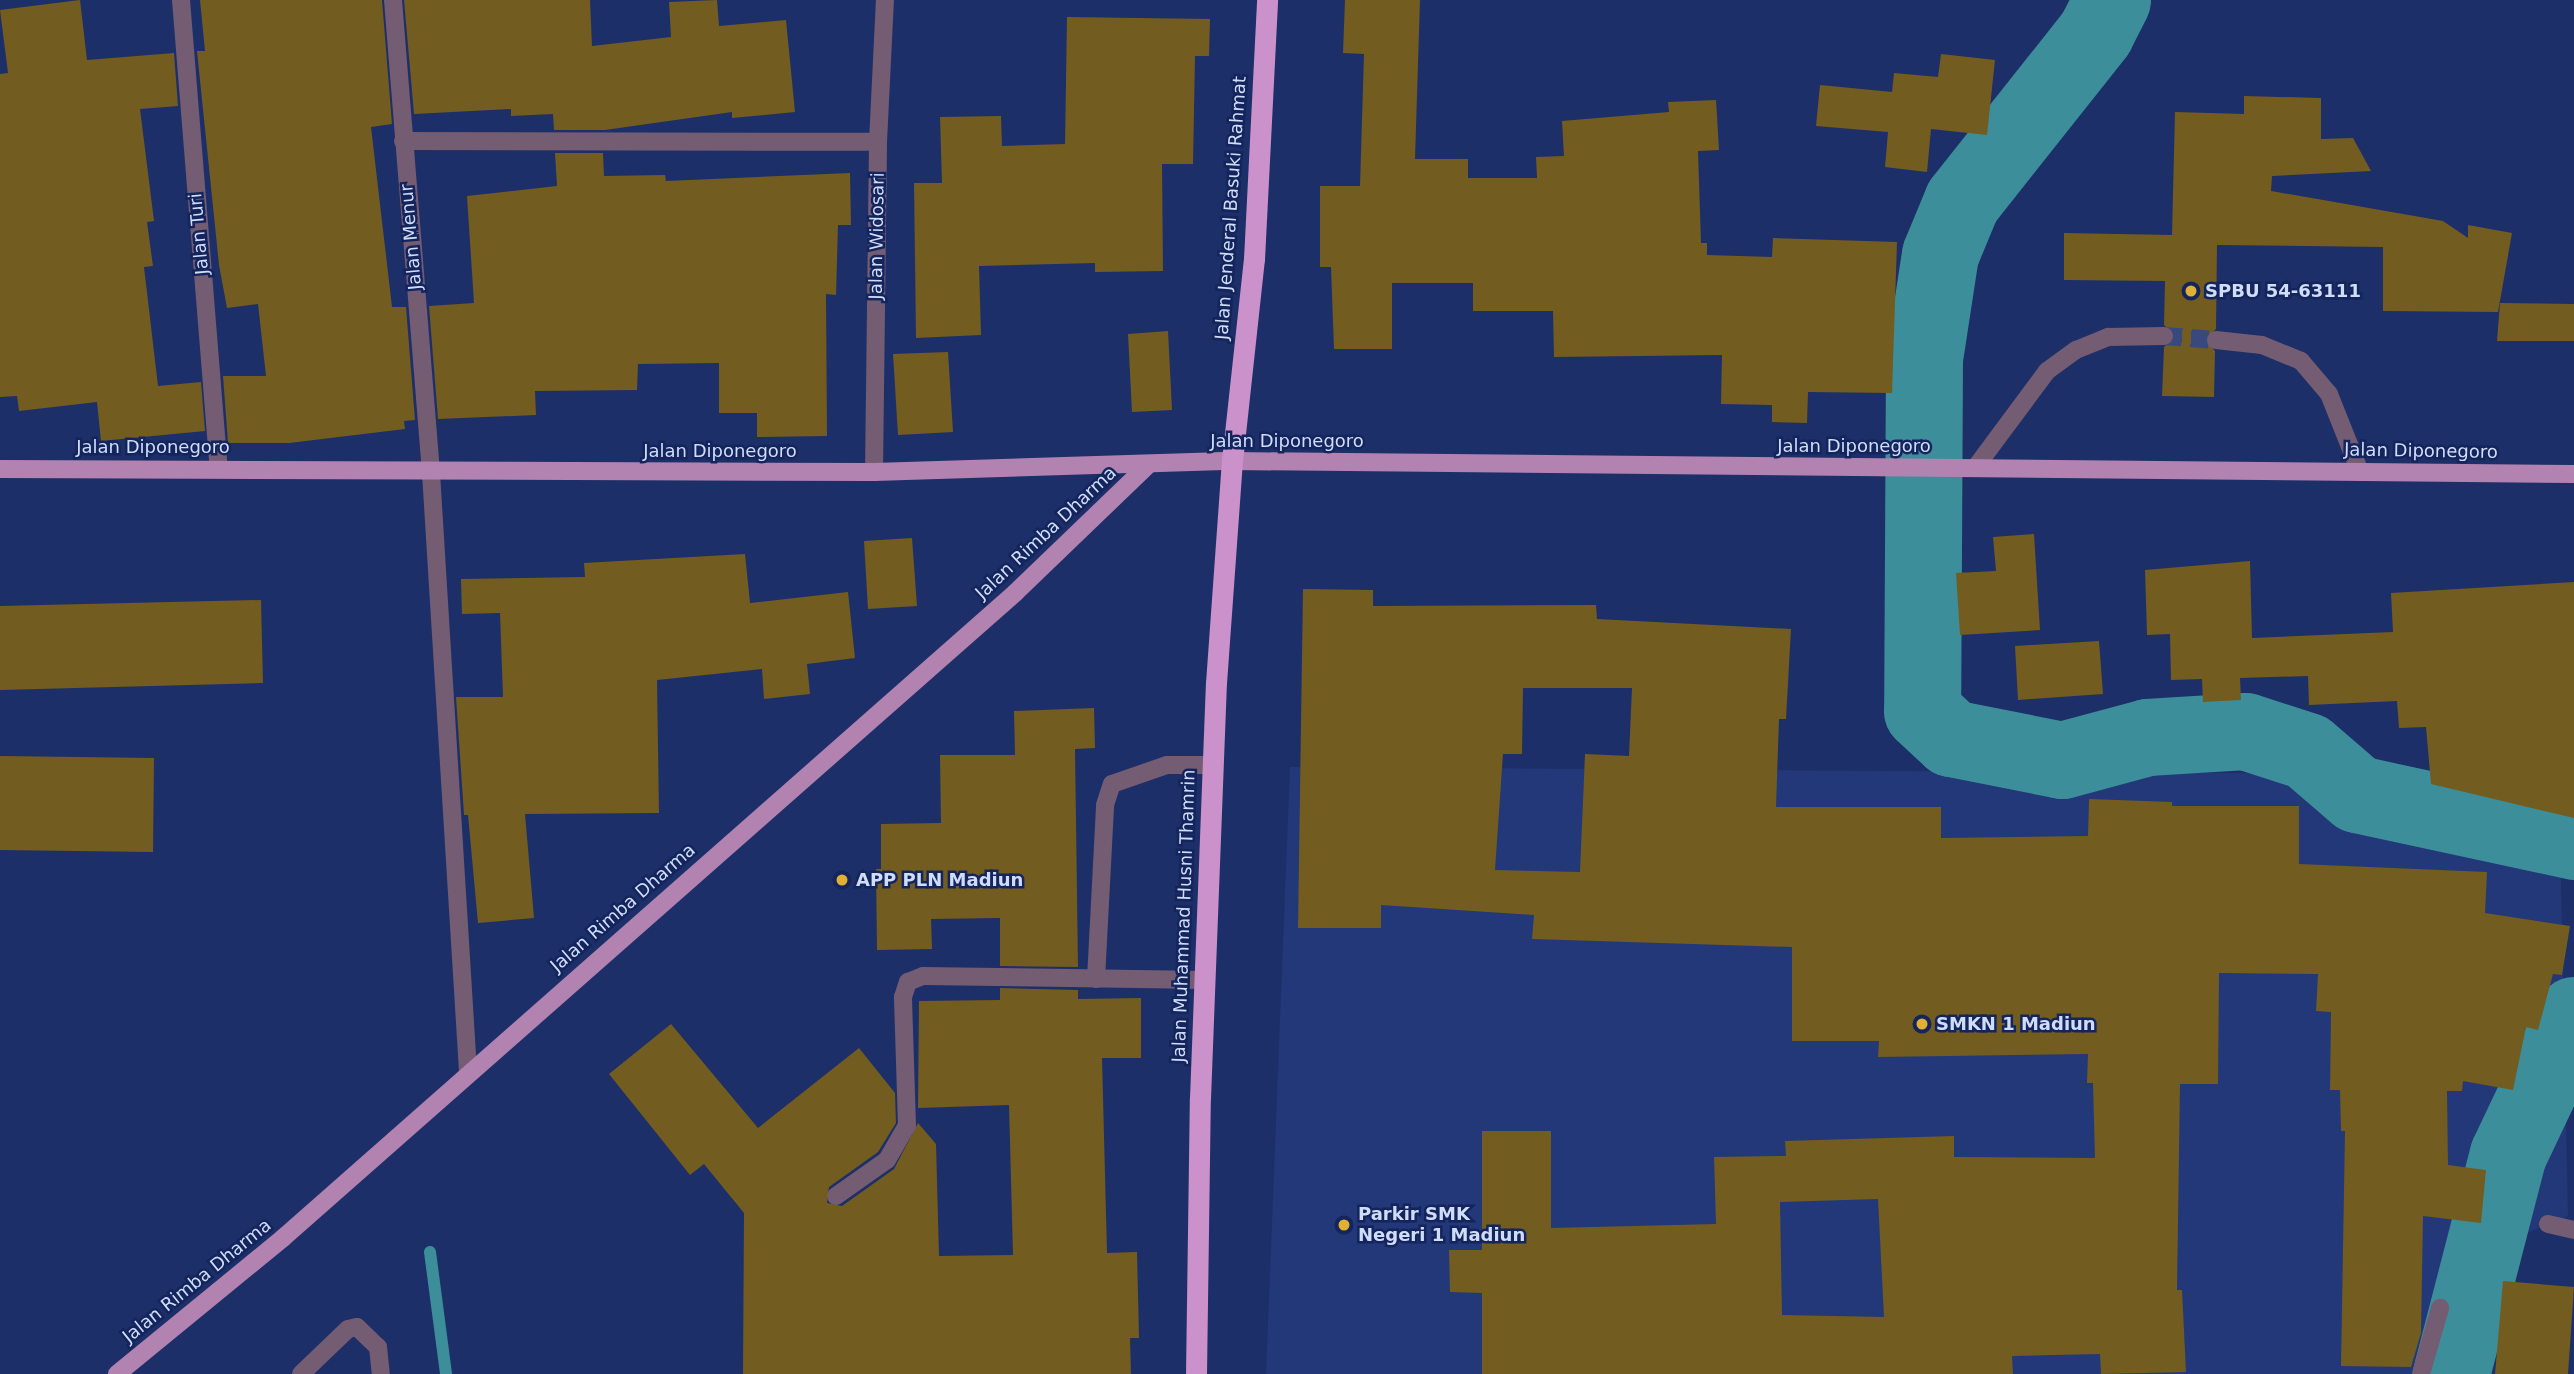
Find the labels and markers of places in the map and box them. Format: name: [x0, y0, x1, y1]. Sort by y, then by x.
place label: SPBU 54-63111: [2205, 280, 2361, 302]
marker: SPBU 54-63111: [2183, 283, 2199, 299]
place label: APP PLN Madiun: [856, 869, 1023, 891]
marker: APP PLN Madiun: [834, 872, 850, 888]
place label: SMKN 1 Madiun: [1936, 1013, 2096, 1035]
marker: SMKN 1 Madiun: [1914, 1016, 1930, 1032]
place label: Parkir SMK Negeri 1 Madiun: [1358, 1204, 1525, 1246]
marker: Parkir SMK Negeri 1 Madiun: [1336, 1217, 1352, 1233]

